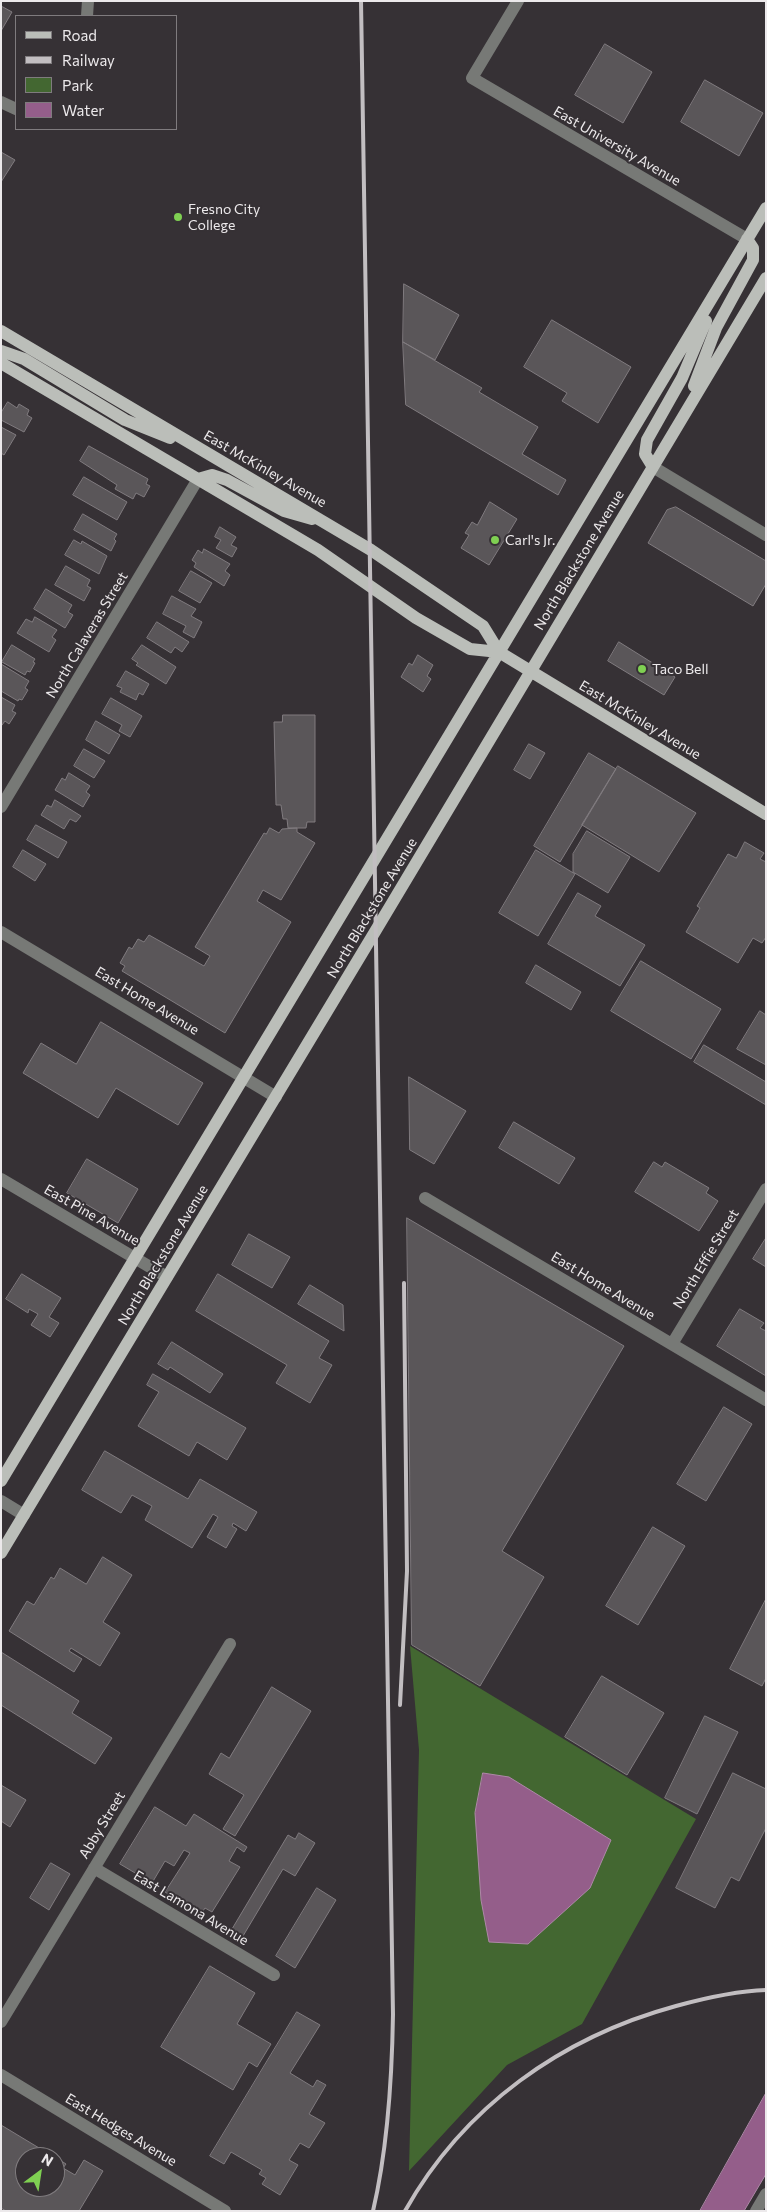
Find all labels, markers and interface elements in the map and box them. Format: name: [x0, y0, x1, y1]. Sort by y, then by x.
legend: [15, 15, 178, 130]
text: Road: [62, 26, 97, 44]
text: Railway: [62, 51, 115, 69]
text: Park: [62, 76, 93, 94]
text: Water: [62, 101, 104, 119]
street label: East University Avenue: [550, 103, 684, 189]
place label: Fresno City College: [188, 201, 260, 233]
marker: Fresno City College: [172, 211, 184, 223]
street label: East McKinley Avenue: [201, 427, 329, 511]
street label: North Blackstone Avenue: [530, 487, 628, 633]
place label: Carl's Jr.: [505, 532, 555, 548]
marker: Carl's Jr.: [489, 534, 501, 546]
street label: North Calaveras Street: [43, 569, 131, 701]
place label: Taco Bell: [652, 661, 709, 677]
marker: Taco Bell: [636, 663, 648, 675]
street label: East McKinley Avenue: [576, 677, 704, 763]
street label: North Blackstone Avenue: [323, 835, 421, 981]
street label: East Home Avenue: [92, 963, 202, 1039]
street label: East Pine Avenue: [41, 1181, 143, 1249]
street label: North Blackstone Avenue: [114, 1182, 212, 1328]
street label: North Effie Street: [670, 1206, 742, 1312]
street label: East Home Avenue: [548, 1248, 658, 1324]
street label: Abby Street: [75, 1788, 129, 1862]
street label: East Lamona Avenue: [131, 1867, 251, 1949]
street label: East Hedges Avenue: [62, 2090, 180, 2170]
north arrow: [15, 2147, 65, 2197]
text: N: [39, 2150, 56, 2170]

